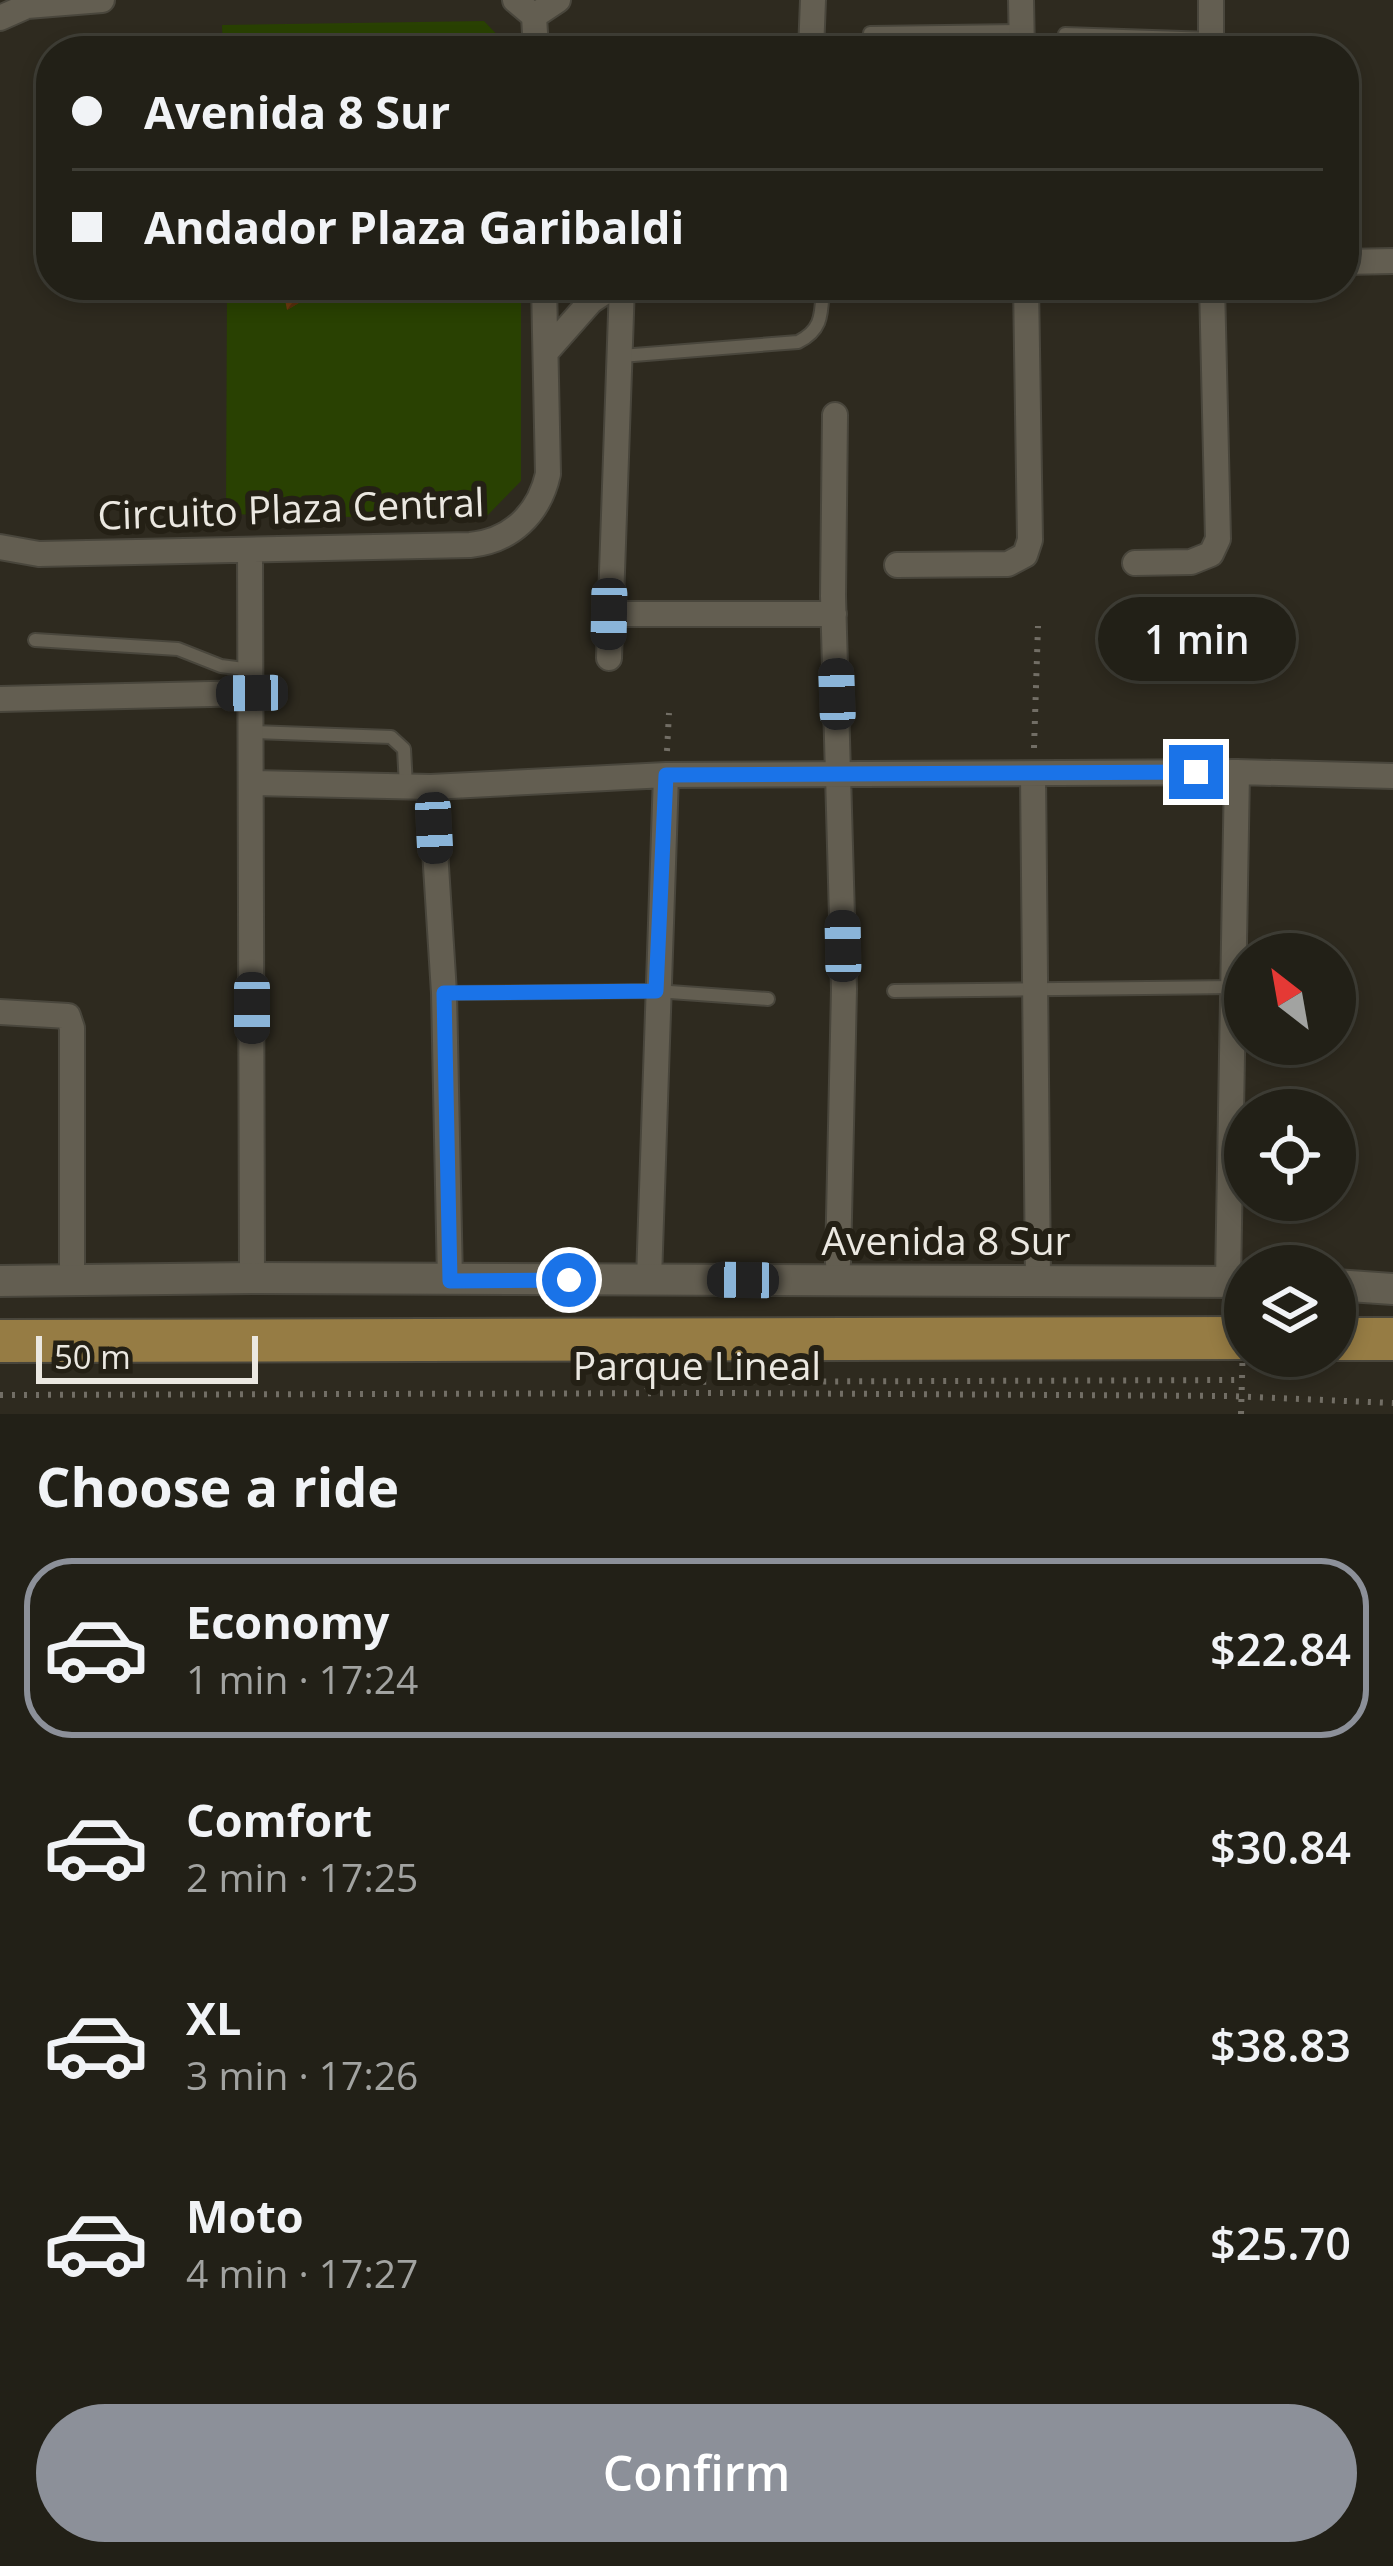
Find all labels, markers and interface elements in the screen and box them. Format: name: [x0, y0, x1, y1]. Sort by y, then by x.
text: Avenida 8 Sur: [144, 81, 450, 142]
text: Andador Plaza Garibaldi: [144, 196, 684, 257]
street label: Circuito Plaza Central: [97, 474, 485, 541]
car: [590, 578, 628, 650]
callout: 1 min: [1097, 598, 1295, 682]
text: 1 min: [1144, 612, 1250, 665]
car: [818, 657, 856, 731]
car: [216, 674, 288, 712]
route end: [1169, 745, 1223, 799]
car: [414, 791, 454, 865]
car: [824, 910, 862, 982]
north arrow: [1224, 933, 1356, 1065]
map controls: [1224, 933, 1356, 1377]
car: [234, 972, 270, 1044]
button: locate: [1224, 1089, 1356, 1221]
street label: Avenida 8 Sur: [821, 1213, 1071, 1266]
button: layers: [1224, 1245, 1356, 1377]
route start: [542, 1253, 596, 1307]
car: [707, 1261, 779, 1299]
scale bar: [36, 1330, 258, 1383]
text: 50 m: [54, 1334, 131, 1379]
street label: Parque Lineal: [573, 1338, 821, 1391]
text: Choose a ride: [36, 1449, 399, 1523]
text: Economy: [186, 1591, 389, 1652]
icon: car: [42, 1594, 150, 1702]
text: $22.84: [1210, 1618, 1351, 1679]
text: 1 min · 17:24: [186, 1652, 418, 1705]
text: Comfort: [186, 1789, 372, 1850]
icon: car: [42, 1792, 150, 1900]
text: $30.84: [1210, 1816, 1351, 1877]
text: 2 min · 17:25: [186, 1850, 418, 1903]
text: XL: [186, 1987, 241, 2048]
icon: car: [42, 1990, 150, 2098]
text: $38.83: [1210, 2014, 1351, 2075]
text: 3 min · 17:26: [186, 2048, 418, 2101]
text: Moto: [186, 2185, 304, 2246]
icon: car: [42, 2188, 150, 2296]
text: $25.70: [1210, 2212, 1351, 2273]
text: 4 min · 17:27: [186, 2246, 418, 2299]
button: Confirm: [36, 2404, 1357, 2542]

